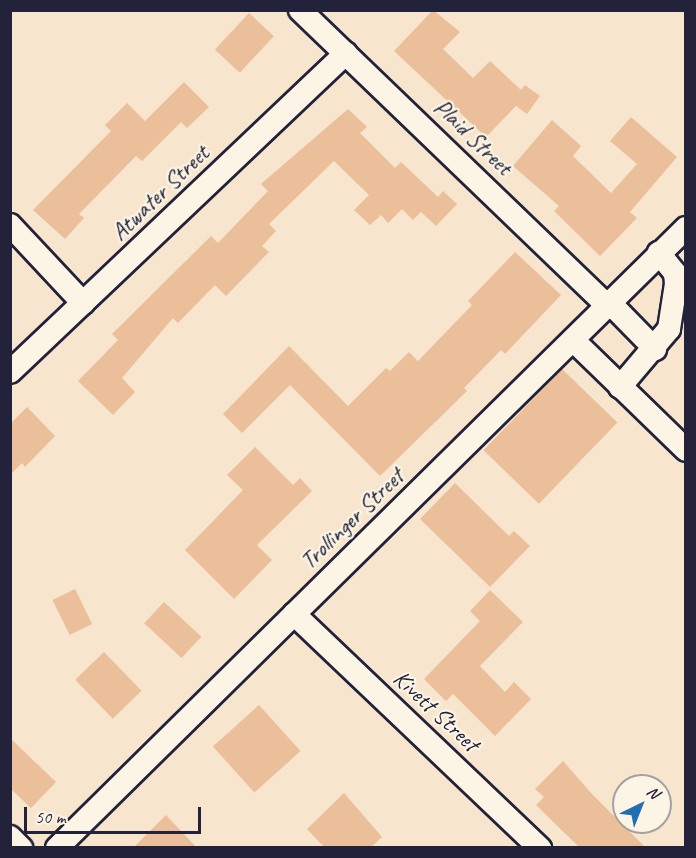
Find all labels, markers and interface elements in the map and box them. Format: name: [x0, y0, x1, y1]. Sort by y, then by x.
street label: Plaid Street: [428, 93, 518, 181]
street label: Atwater Street: [105, 139, 215, 247]
street label: Trollinger Street: [294, 463, 410, 575]
street label: Kivett Street: [387, 664, 485, 758]
north arrow: [612, 774, 672, 834]
text: N: [642, 782, 663, 803]
scale bar: [27, 795, 204, 833]
text: 50 m: [35, 806, 66, 828]

